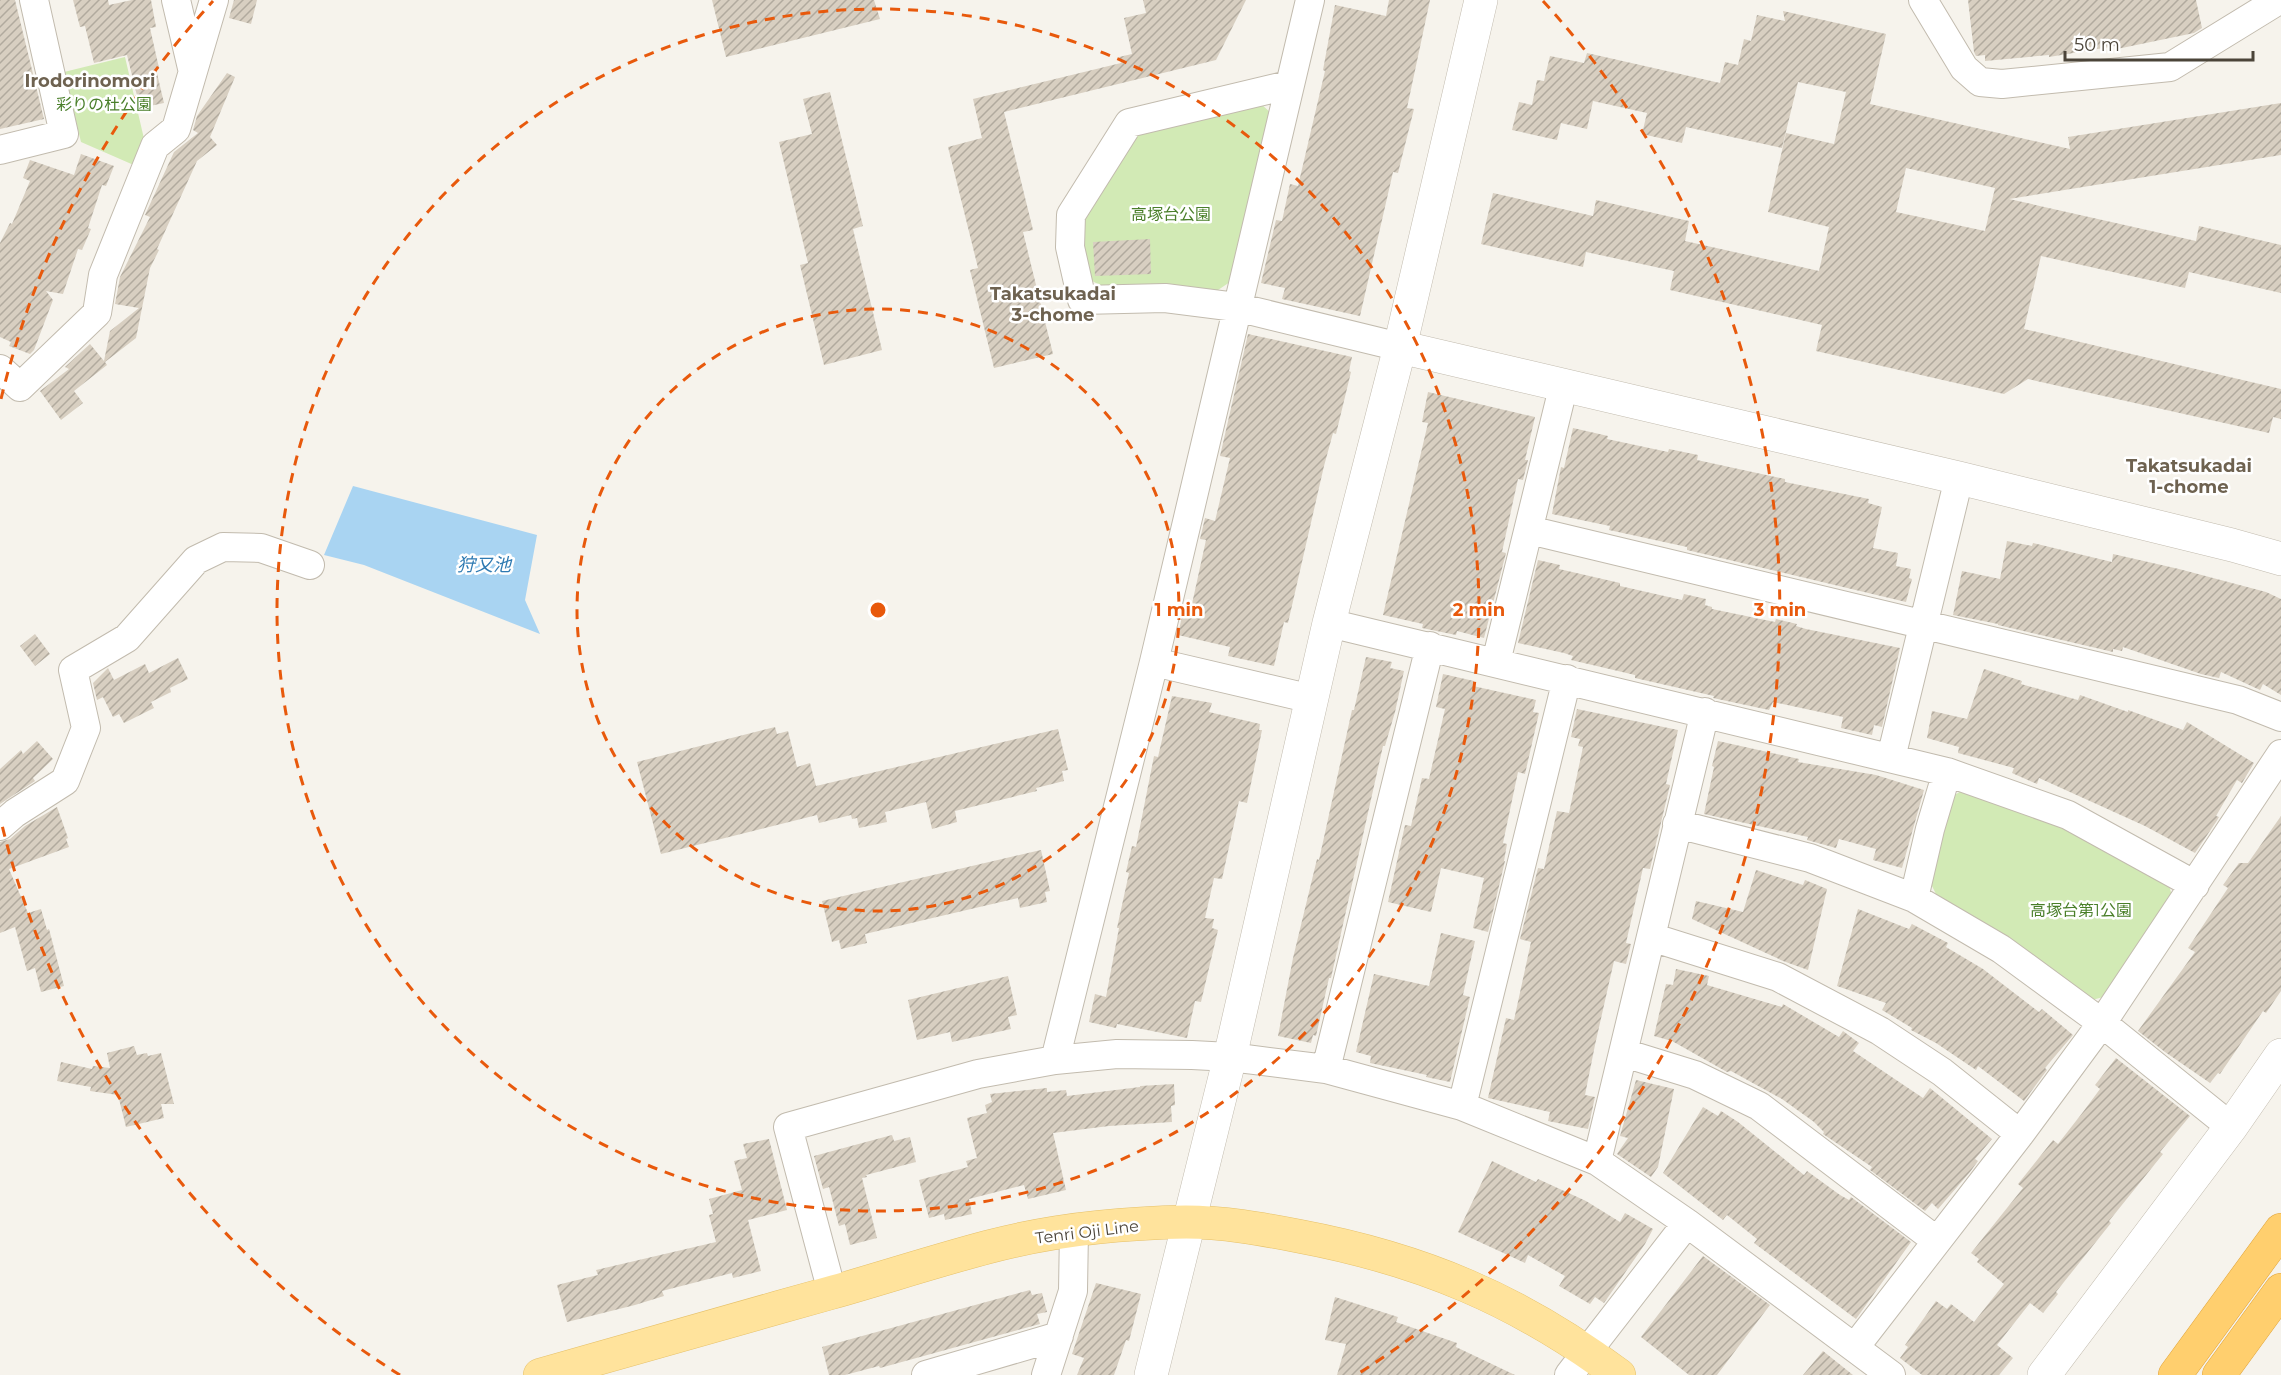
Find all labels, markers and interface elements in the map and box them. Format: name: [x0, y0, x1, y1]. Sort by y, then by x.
scale bar: [2065, 24, 2252, 62]
text: 50 m: [2074, 34, 2120, 56]
district label: Irodorinomori: [25, 70, 155, 92]
park label: 彩りの杜公園: [56, 95, 152, 114]
park label: 高塚台公園: [1131, 205, 1211, 224]
district label: Takatsukadai 3-chome: [990, 283, 1116, 326]
district label: Takatsukadai 1-chome: [2126, 455, 2252, 498]
water label: 狩又池: [457, 554, 513, 576]
text: 1 min: [1155, 599, 1203, 621]
text: 2 min: [1453, 599, 1505, 621]
text: 3 min: [1753, 599, 1806, 621]
centre of rings: [868, 600, 888, 620]
park label: 高塚台第1公園: [2030, 901, 2132, 920]
street label: Tenri Oji Line: [1034, 1216, 1140, 1248]

